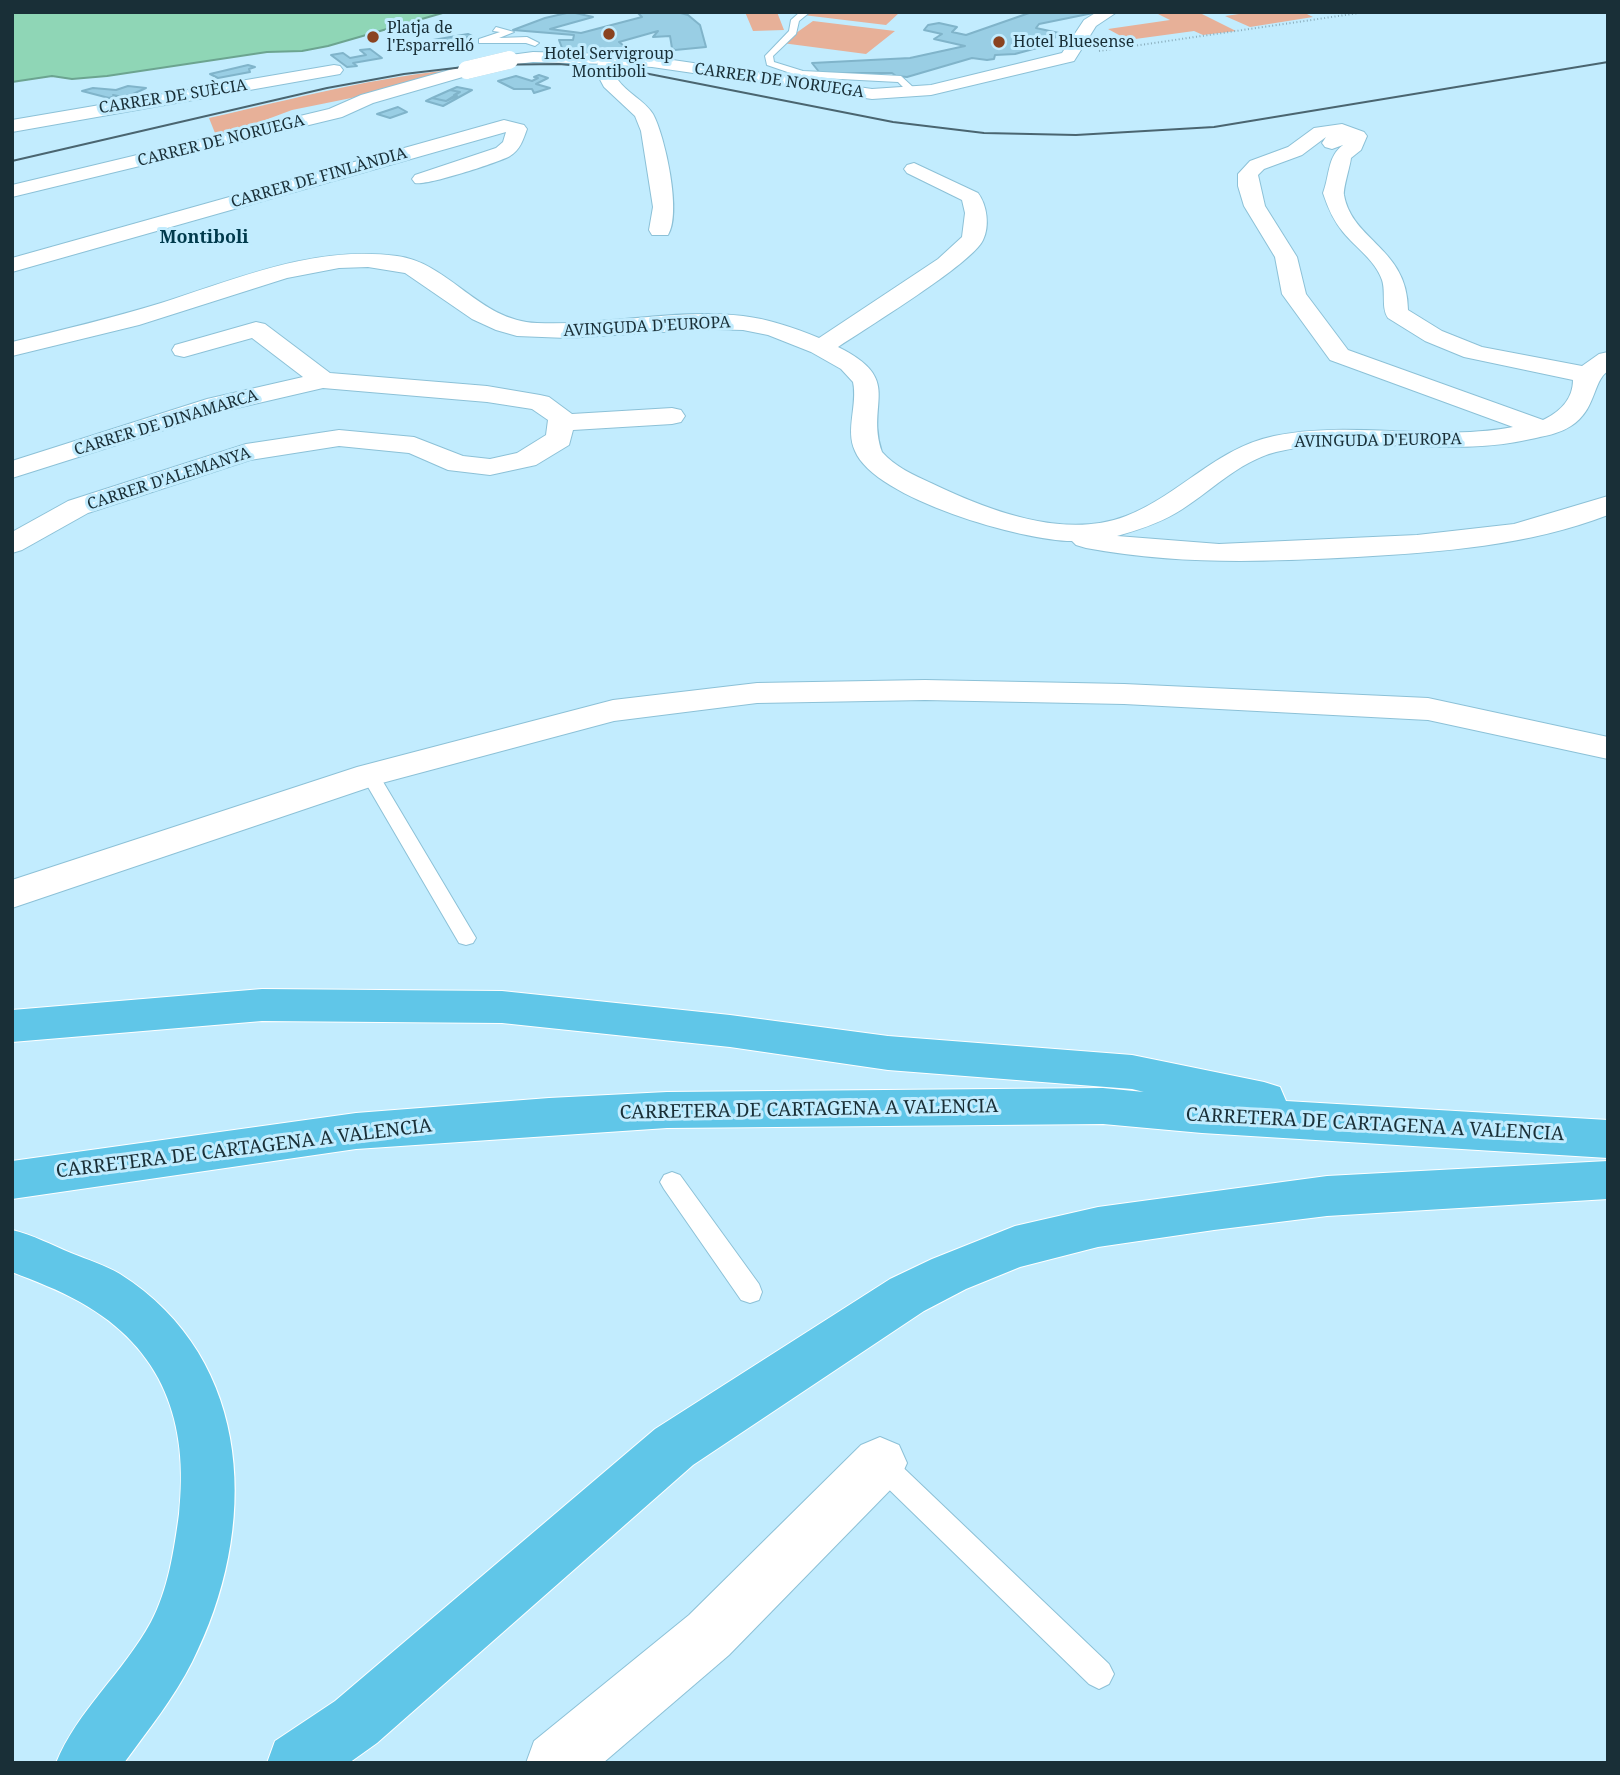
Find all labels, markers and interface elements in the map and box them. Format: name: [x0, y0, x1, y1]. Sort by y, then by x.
place label: Platja de l'Esparrelló: [387, 18, 474, 56]
marker: Hotel Servigroup Montiboli: [601, 26, 617, 42]
marker: Platja de l'Esparrelló: [365, 29, 381, 45]
place label: Hotel Bluesense: [1013, 32, 1134, 52]
marker: Hotel Bluesense: [991, 34, 1007, 50]
place label: Hotel Servigroup Montiboli: [544, 44, 674, 82]
street label: CARRER DE NORUEGA: [693, 60, 865, 102]
street label: CARRER DE SUÈCIA: [98, 76, 248, 118]
street label: CARRER DE NORUEGA: [136, 111, 306, 171]
street label: CARRER DE FINLÀNDIA: [229, 144, 409, 212]
district label: Montiboli: [159, 227, 249, 249]
street label: AVINGUDA D'EUROPA: [563, 313, 731, 341]
street label: CARRER DE DINAMARCA: [72, 386, 260, 460]
street label: AVINGUDA D'EUROPA: [1294, 430, 1462, 452]
street label: CARRER D'ALEMANYA: [85, 444, 253, 514]
street label: CARRETERA DE CARTAGENA A VALENCIA: [619, 1095, 999, 1125]
street label: CARRETERA DE CARTAGENA A VALENCIA: [1185, 1104, 1565, 1146]
street label: CARRETERA DE CARTAGENA A VALENCIA: [55, 1115, 433, 1183]

